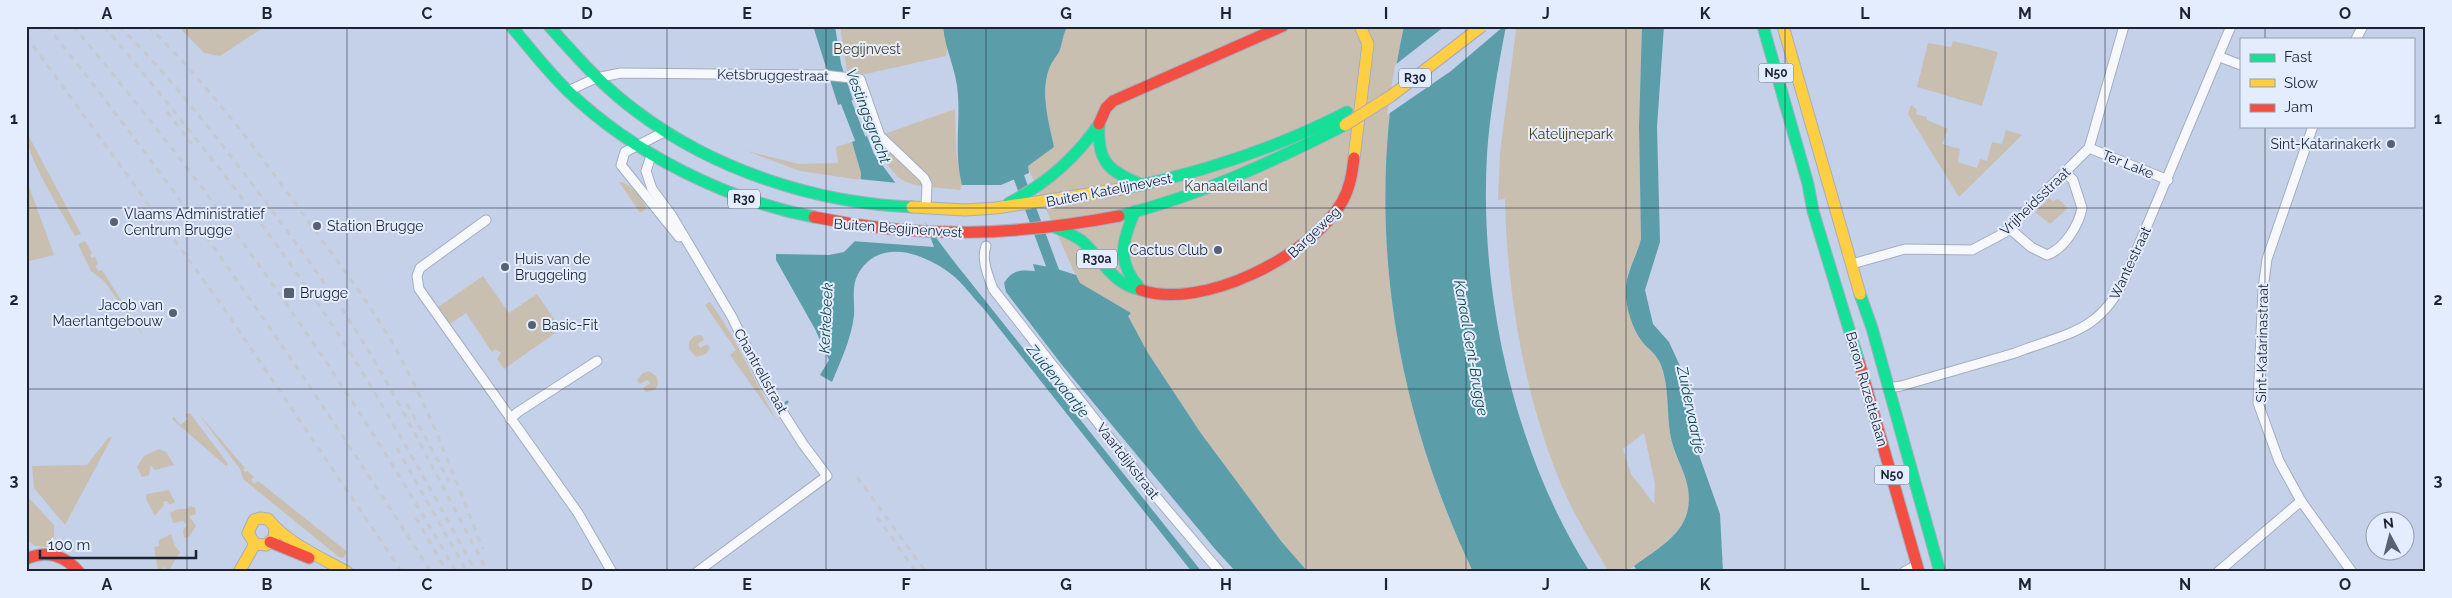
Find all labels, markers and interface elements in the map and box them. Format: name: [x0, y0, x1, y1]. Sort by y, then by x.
text: A: [102, 4, 113, 23]
text: B: [262, 4, 273, 23]
text: C: [422, 4, 433, 23]
text: D: [581, 4, 593, 23]
text: E: [742, 4, 752, 23]
text: F: [901, 4, 911, 23]
text: G: [1060, 4, 1072, 23]
text: H: [1220, 4, 1232, 23]
text: I: [1384, 4, 1388, 23]
text: J: [1542, 4, 1550, 23]
text: K: [1700, 4, 1711, 23]
text: L: [1860, 4, 1870, 23]
text: M: [2018, 4, 2032, 23]
text: N: [2179, 4, 2191, 23]
text: O: [2339, 4, 2351, 23]
legend: [2240, 38, 2414, 128]
park label: Begijnvest: [833, 41, 901, 57]
text: Fast: [2284, 48, 2312, 66]
road number: N50: [1758, 64, 1794, 82]
street label: Ketsbruggestraat: [717, 66, 829, 84]
water label: Vestingsgracht: [842, 66, 894, 166]
road number: R30: [1399, 68, 1431, 88]
text: Slow: [2284, 74, 2318, 92]
text: Jam: [2284, 98, 2313, 116]
text: 1: [10, 109, 18, 128]
text: 1: [2434, 109, 2442, 128]
park label: Katelijnepark: [1529, 126, 1614, 142]
place label: Sint-Katarinakerk: [2271, 136, 2382, 152]
marker: Sint-Katarinakerk: [2385, 138, 2397, 150]
street label: Ter Lake: [2100, 146, 2156, 182]
street label: Vrijheidsstraat: [1997, 163, 2074, 238]
street label: Buiten Katelijnevest: [1045, 170, 1173, 210]
park label: Kanaaleiland: [1184, 178, 1268, 194]
road number: R30: [728, 190, 760, 208]
street label: Bargeweg: [1285, 203, 1343, 261]
place label: Vlaams Administratief Centrum Brugge: [124, 206, 266, 238]
marker: Vlaams Administratief Centrum Brugge: [108, 216, 120, 228]
street label: Buiten Begijnenvest: [833, 216, 963, 240]
place label: Station Brugge: [327, 218, 424, 234]
marker: Station Brugge: [311, 220, 323, 232]
street label: Wantestraat: [2106, 224, 2154, 302]
place label: Cactus Club: [1129, 242, 1208, 258]
marker: Cactus Club: [1212, 244, 1224, 256]
road number: R30a: [1077, 250, 1117, 268]
place label: Huis van de Bruggeling: [515, 251, 590, 283]
marker: Huis van de Bruggeling: [499, 261, 511, 273]
water label: Kanaal Gent-Brugge: [1450, 279, 1492, 417]
water label: Kerkebeek: [815, 282, 837, 354]
street label: Sint-Katarinastraat: [2253, 283, 2271, 403]
place label: Brugge: [300, 285, 348, 301]
marker: Brugge: [282, 286, 296, 300]
text: 2: [9, 290, 19, 309]
text: 2: [2433, 290, 2443, 309]
place label: Jacob van Maerlantgebouw: [52, 297, 164, 329]
marker: Jacob van Maerlantgebouw: [167, 307, 179, 319]
place label: Basic-Fit: [542, 317, 599, 333]
marker: Basic-Fit: [526, 319, 538, 331]
street label: Chantrellstraat: [731, 326, 791, 417]
street label: Baron Ruzettelaan: [1843, 330, 1891, 448]
water label: Zuidervaartje: [1022, 340, 1093, 421]
water label: Zuidervaartje: [1673, 364, 1709, 455]
street label: Vaartdijkstraat: [1093, 420, 1163, 502]
road number: N50: [1874, 466, 1910, 484]
text: 3: [10, 471, 19, 490]
text: 3: [2434, 471, 2443, 490]
north arrow: [2364, 510, 2414, 560]
text: N: [2382, 515, 2395, 532]
scale bar: [40, 528, 196, 560]
text: 100 m: [48, 536, 90, 554]
text: A: [102, 575, 113, 594]
text: B: [262, 575, 273, 594]
text: C: [422, 575, 433, 594]
text: D: [581, 575, 593, 594]
text: E: [742, 575, 752, 594]
text: F: [901, 575, 911, 594]
text: G: [1060, 575, 1072, 594]
text: H: [1220, 575, 1232, 594]
text: I: [1384, 575, 1388, 594]
text: J: [1542, 575, 1550, 594]
text: K: [1700, 575, 1711, 594]
text: L: [1860, 575, 1870, 594]
text: M: [2018, 575, 2032, 594]
text: N: [2179, 575, 2191, 594]
text: O: [2339, 575, 2351, 594]

